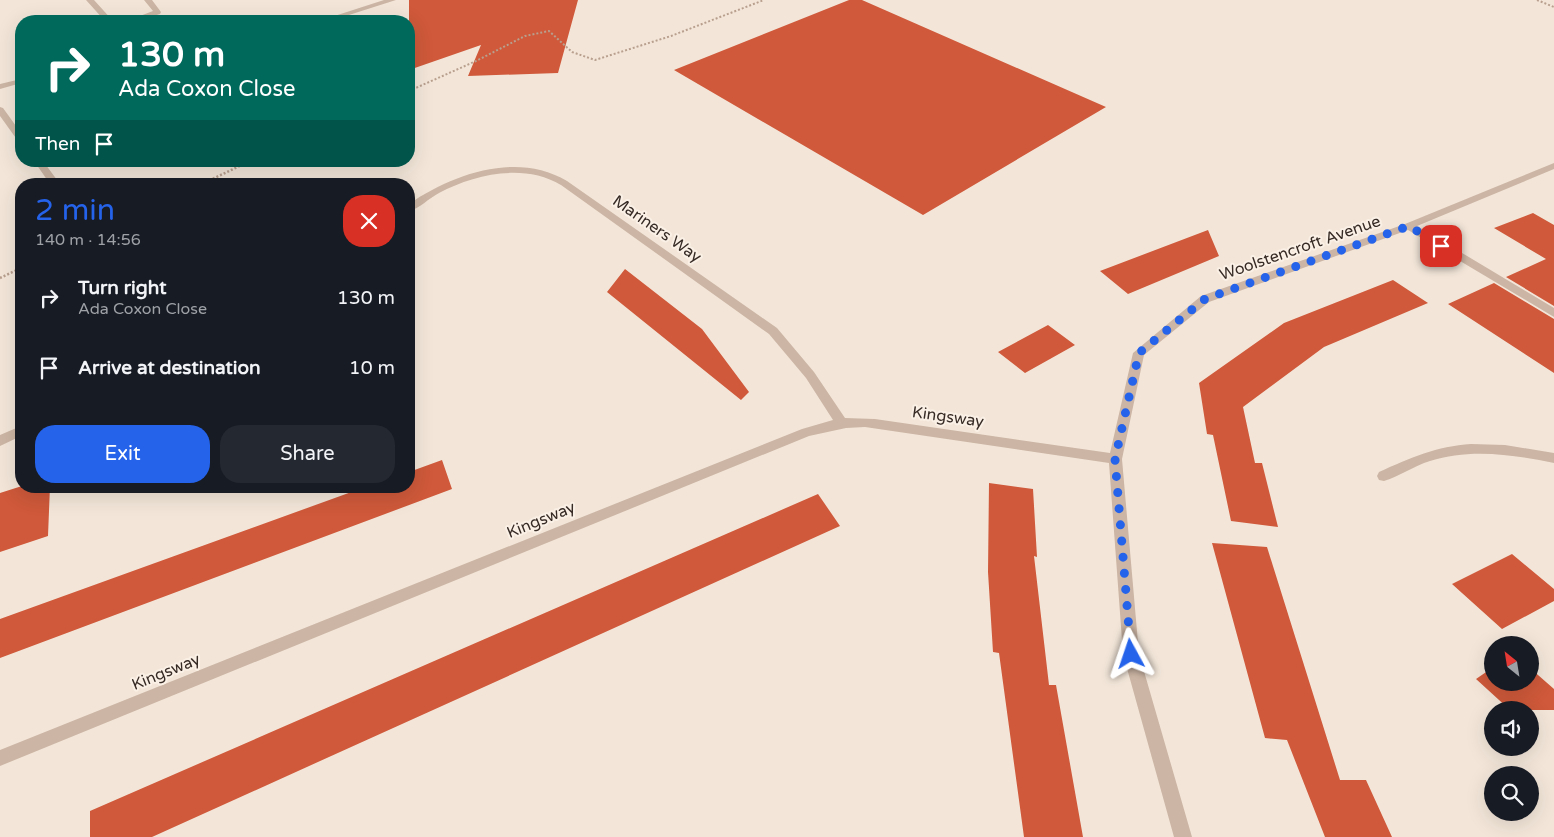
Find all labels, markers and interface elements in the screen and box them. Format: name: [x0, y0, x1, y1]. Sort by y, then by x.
text: 130 m: [118, 34, 225, 76]
icon: right: [35, 35, 100, 100]
text: Ada Coxon Close: [118, 76, 295, 102]
icon: arrive: [90, 130, 118, 158]
text: Then: [35, 133, 80, 155]
street label: Mariners Way: [609, 191, 706, 267]
text: 2 min: [35, 192, 115, 229]
button: close: [343, 195, 395, 247]
street label: Woolstencroft Avenue: [1217, 211, 1383, 285]
pin: [1420, 225, 1462, 267]
text: 140 m · 14:56: [35, 230, 141, 250]
icon: arrive: [1427, 232, 1455, 260]
text: Turn right: [78, 277, 166, 299]
icon: right: [35, 284, 63, 312]
text: 130 m: [337, 287, 395, 309]
text: Ada Coxon Close: [78, 299, 207, 319]
icon: arrive: [35, 354, 63, 382]
text: Arrive at destination: [78, 357, 261, 379]
text: 10 m: [349, 357, 395, 379]
street label: Kingsway: [911, 402, 986, 432]
button: Exit: [35, 425, 210, 483]
button: Share: [220, 425, 395, 483]
street label: Kingsway: [504, 497, 579, 543]
position arrow: [1104, 627, 1156, 679]
north arrow: [1484, 636, 1539, 691]
map controls: [1484, 636, 1539, 821]
street label: Kingsway: [129, 649, 204, 695]
button: sound: [1484, 701, 1539, 756]
button: search: [1484, 766, 1539, 821]

